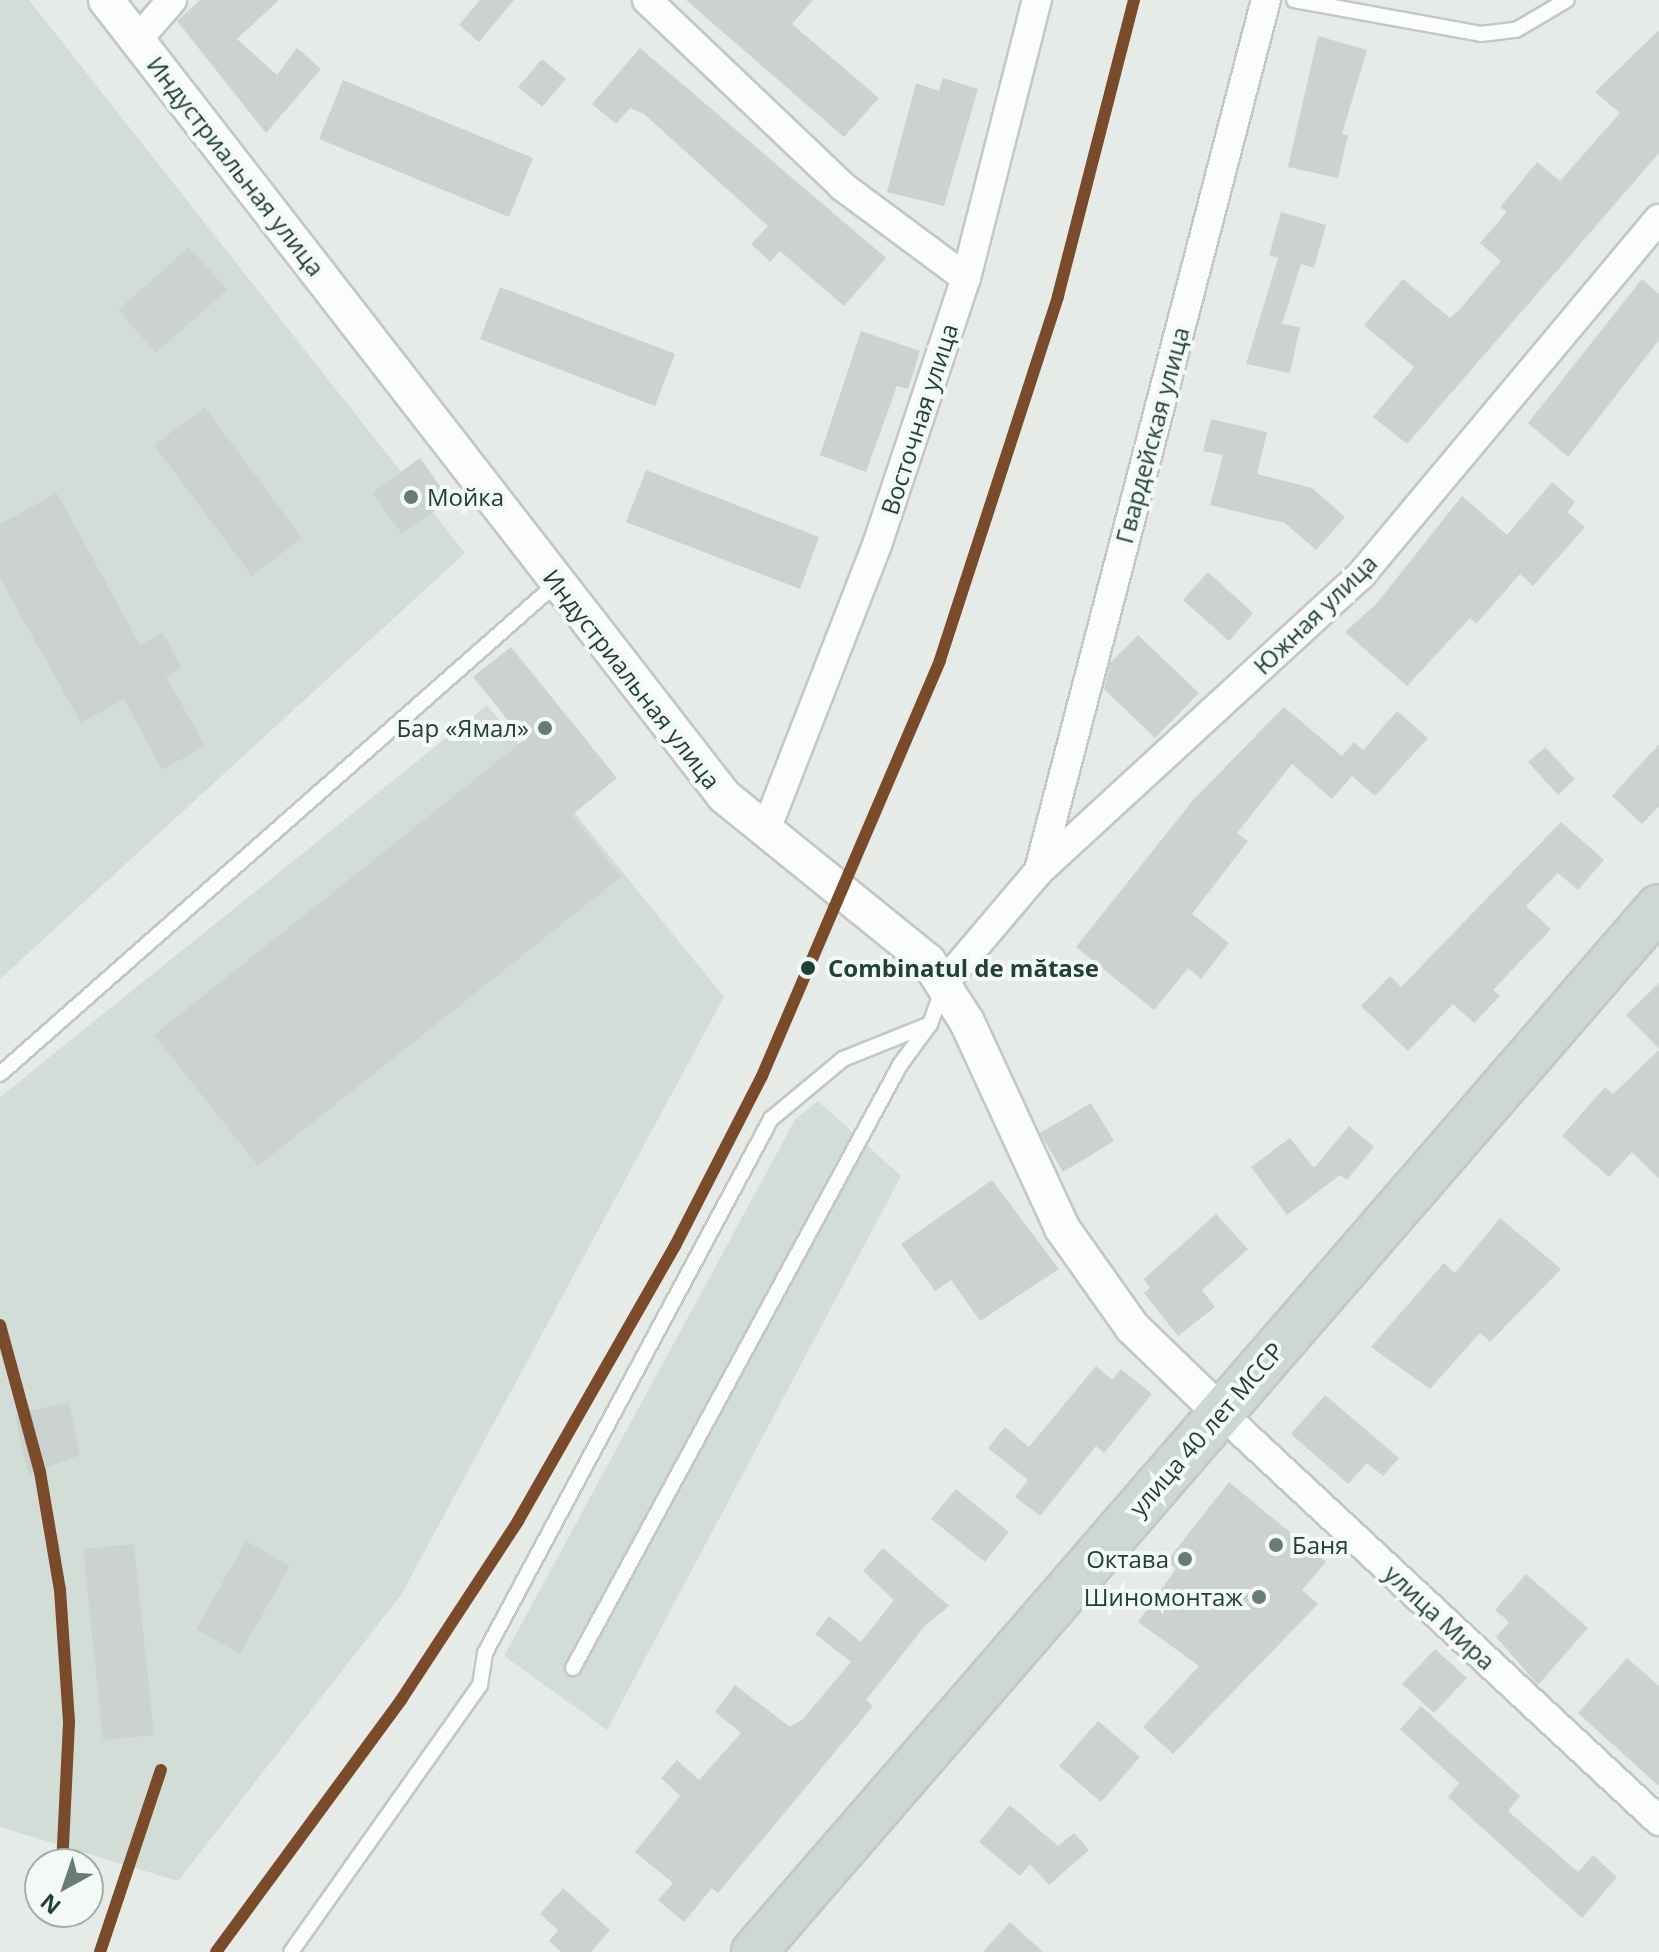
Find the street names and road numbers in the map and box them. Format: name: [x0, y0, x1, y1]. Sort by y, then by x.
street label: Индустриальная улица: [141, 51, 331, 281]
street label: Восточная улица: [875, 320, 963, 518]
street label: Гвардейская улица: [1109, 324, 1195, 546]
street label: Южная улица: [1247, 548, 1383, 680]
street label: Индустриальная улица: [537, 564, 727, 794]
street label: улица 40 лет МССР: [1123, 1336, 1289, 1522]
street label: улица Мира: [1379, 1559, 1501, 1675]

